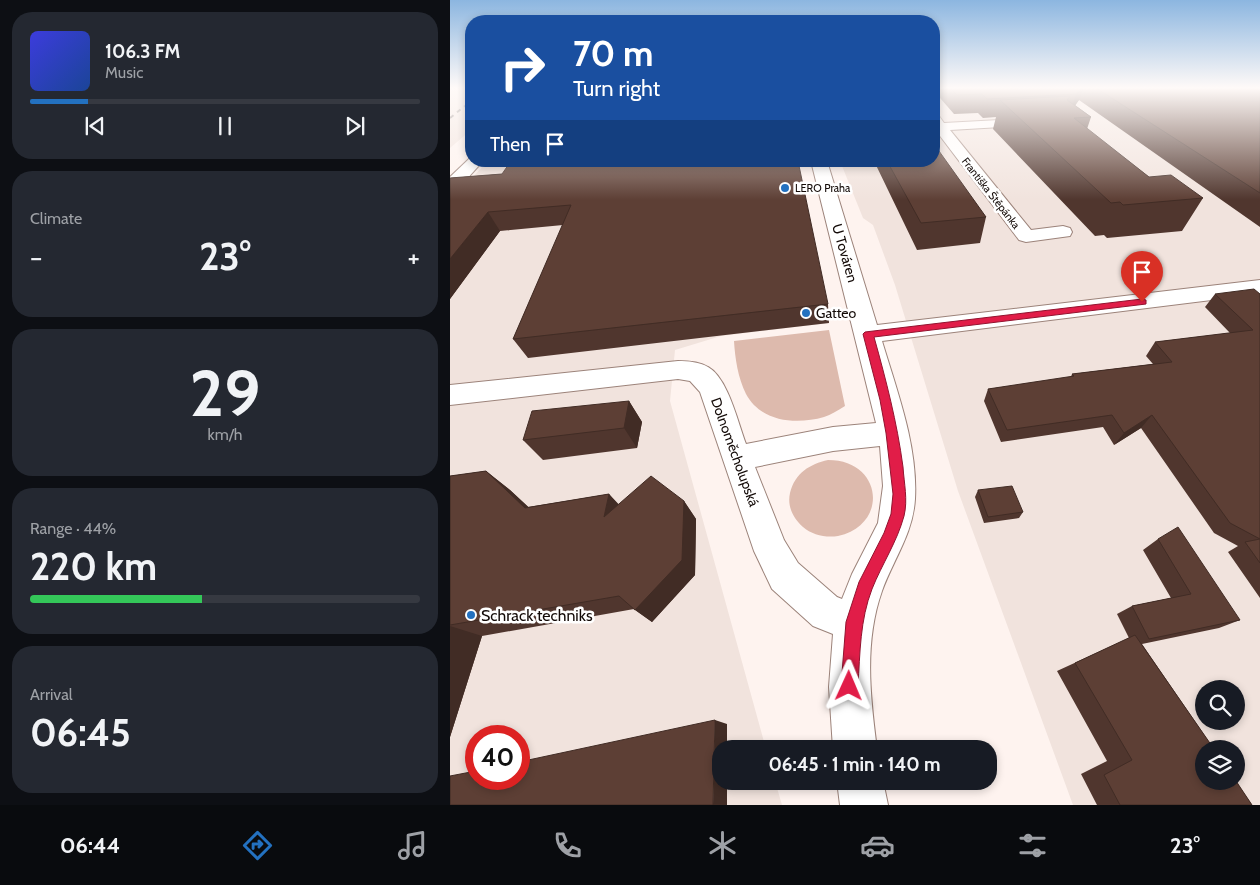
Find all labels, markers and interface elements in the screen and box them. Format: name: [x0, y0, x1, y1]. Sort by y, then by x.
text: 70 m: [573, 32, 654, 75]
icon: right: [490, 35, 555, 100]
text: 106.3 FM: [105, 40, 180, 63]
text: Music: [105, 63, 143, 82]
text: Turn right: [573, 75, 660, 102]
icon: previous: [81, 112, 109, 140]
icon: pause: [211, 112, 239, 140]
icon: next: [341, 112, 369, 140]
icon: arrive: [541, 130, 569, 158]
text: Then: [490, 133, 531, 156]
street label: Františka Štěpánka: [959, 155, 1024, 232]
place label: LERO Praha: [795, 181, 851, 195]
marker: LERO Praha: [779, 182, 791, 194]
text: Climate: [30, 209, 82, 228]
street label: U Továren: [828, 222, 862, 284]
text: 23°: [199, 233, 251, 280]
text: −: [30, 240, 42, 274]
text: +: [408, 240, 420, 274]
pin: [1121, 251, 1163, 302]
icon: arrive: [1128, 258, 1156, 286]
place label: Gatteo: [816, 304, 857, 322]
marker: Gatteo: [800, 307, 812, 319]
text: 29: [190, 353, 260, 432]
street label: Dolnoměcholupská: [707, 395, 763, 509]
text: km/h: [207, 425, 243, 444]
text: Range · 44%: [30, 519, 116, 538]
text: 220 km: [30, 543, 157, 590]
place label: Schrack techniks: [481, 606, 593, 625]
marker: Schrack techniks: [465, 609, 477, 621]
position arrow: [822, 659, 874, 711]
map controls: [1195, 680, 1245, 790]
button: search: [1195, 680, 1245, 730]
text: Arrival: [30, 685, 73, 704]
text: 06:45: [30, 709, 131, 756]
speed limit sign: 40: [465, 725, 530, 790]
button: layers: [1195, 740, 1245, 790]
text: 06:45 · 1 min · 140 m: [768, 753, 941, 776]
icon: directions: [240, 828, 275, 863]
icon: music: [395, 828, 430, 863]
icon: phone: [550, 828, 585, 863]
icon: climate: [705, 828, 740, 863]
icon: car: [860, 828, 895, 863]
icon: filters: [1015, 828, 1050, 863]
text: 06:44: [60, 832, 120, 859]
text: 23°: [1170, 832, 1200, 859]

